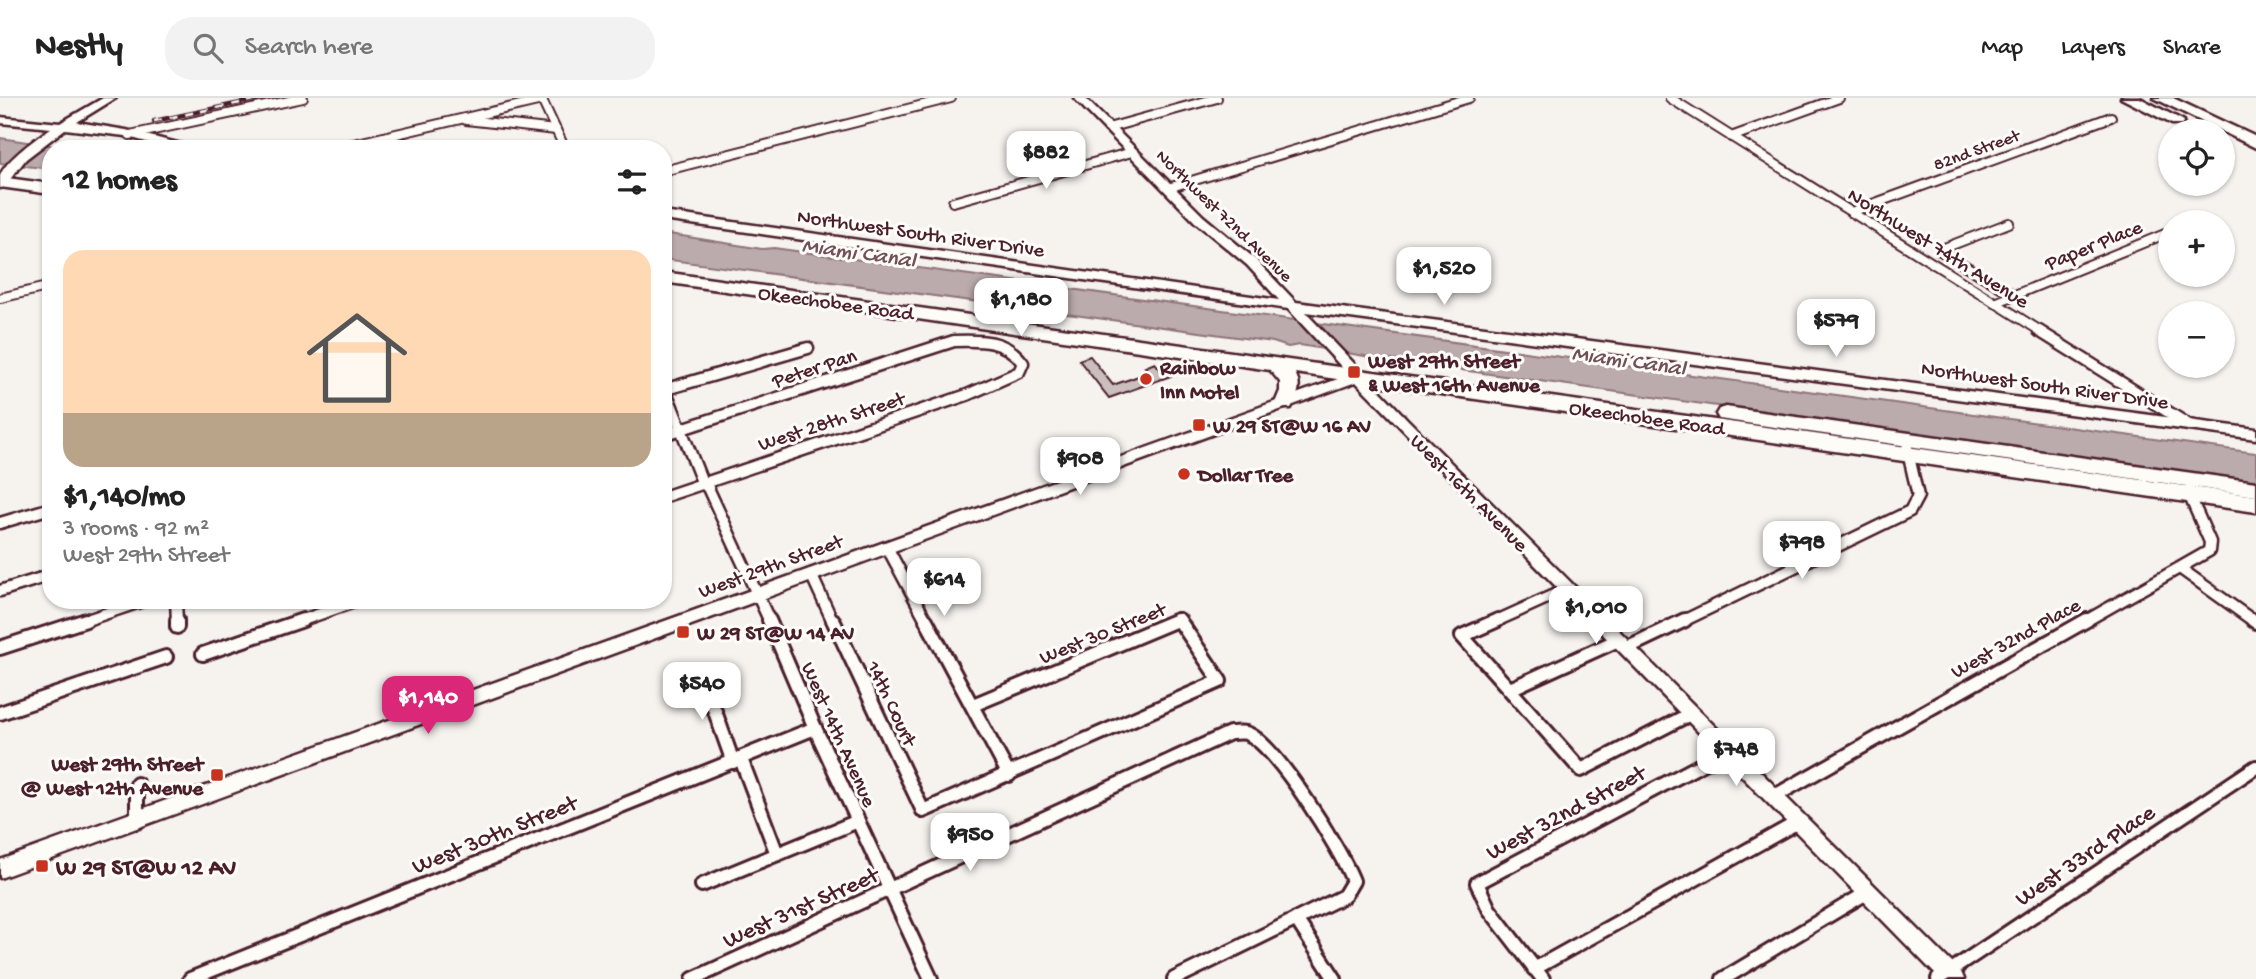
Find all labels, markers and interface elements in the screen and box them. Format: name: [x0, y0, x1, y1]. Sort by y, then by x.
search box: [165, 17, 655, 80]
text: Nestly: [35, 29, 123, 67]
icon: search: [189, 29, 227, 67]
text: Search here: [245, 33, 373, 64]
text: Map: [1981, 34, 2023, 63]
text: Layers: [2061, 34, 2125, 63]
text: Share: [2163, 34, 2221, 63]
map controls: [2158, 119, 2235, 378]
button: locate: [2158, 119, 2235, 196]
street label: 82nd Street: [1931, 126, 2024, 177]
pin: $882: [1005, 132, 1087, 191]
text: $882: [1023, 140, 1069, 167]
street label: Northwest 72nd Avenue: [1151, 146, 1296, 288]
icon: filters: [613, 163, 651, 201]
text: 12 homes: [63, 165, 176, 200]
street label: Northwest 74th Avenue: [1842, 184, 2033, 317]
street label: Northwest South River Drive: [795, 206, 1047, 265]
button: +: [2158, 210, 2235, 287]
street label: Paper Place: [2041, 216, 2148, 278]
water label: Miami Canal: [800, 233, 919, 276]
pin: $1,520: [1387, 248, 1501, 307]
text: $1,520: [1412, 256, 1476, 283]
pin: $1,180: [964, 278, 1078, 338]
street label: Okeechobee Road: [756, 282, 916, 329]
text: $1,180: [990, 287, 1052, 314]
icon: home: [294, 295, 420, 421]
pin: $579: [1795, 300, 1877, 359]
button: −: [2158, 301, 2235, 378]
text: $579: [1813, 308, 1859, 335]
water label: Miami Canal: [1570, 341, 1689, 384]
street label: Peter Pan: [769, 345, 861, 396]
place label: West 29th Street & West 16th Avenue: [1367, 351, 1541, 400]
place label: Rainbow Inn Motel: [1159, 358, 1240, 407]
street label: Northwest South River Drive: [1919, 358, 2171, 417]
marker: West 29th Street & West 16th Avenue: [1346, 364, 1362, 380]
marker: Rainbow Inn Motel: [1138, 371, 1154, 387]
street label: West 28th Street: [756, 387, 911, 459]
street label: Okeechobee Road: [1567, 397, 1727, 444]
place label: W 29 ST@W 16 AV: [1212, 416, 1371, 441]
marker: W 29 ST@W 16 AV: [1191, 417, 1207, 433]
street label: West 16th Avenue: [1403, 430, 1533, 560]
pin: $908: [1039, 438, 1121, 497]
text: $908: [1056, 446, 1104, 473]
place label: Dollar Tree: [1196, 465, 1294, 490]
marker: Dollar Tree: [1176, 466, 1192, 482]
text: $1,140/mo: [63, 481, 185, 516]
text: 3 rooms · 92 m²: [63, 516, 209, 543]
pin: $798: [1761, 522, 1843, 581]
street label: West 29th Street: [696, 530, 849, 606]
text: $798: [1779, 530, 1825, 557]
text: West 29th Street: [63, 543, 229, 570]
pin: $614: [903, 559, 985, 618]
text: $614: [923, 567, 965, 594]
pin: $1,010: [1539, 587, 1653, 646]
street label: West 32nd Place: [1948, 594, 2087, 686]
text: $1,010: [1565, 595, 1627, 622]
street label: West 30 Street: [1037, 598, 1172, 672]
place label: W 29 ST@W 14 AV: [696, 623, 855, 648]
marker: W 29 ST@W 14 AV: [675, 624, 691, 640]
street label: 14th Court: [859, 657, 921, 753]
street label: West 14th Avenue: [794, 659, 880, 813]
pin: $540: [661, 662, 743, 722]
text: $540: [679, 671, 725, 698]
pin: $1,140: [371, 676, 485, 736]
text: $1,140: [398, 685, 458, 712]
pin: $748: [1695, 728, 1777, 788]
text: $748: [1713, 737, 1759, 764]
place label: West 29th Street @ West 12th Avenue: [21, 754, 205, 803]
street label: West 32nd Street: [1482, 759, 1653, 868]
marker: West 29th Street @ West 12th Avenue: [209, 767, 225, 783]
street label: West 30th Street: [408, 789, 584, 883]
street label: West 33rd Place: [2010, 799, 2162, 914]
pin: $950: [929, 814, 1011, 873]
text: $950: [946, 822, 994, 849]
place label: W 29 ST@W 12 AV: [55, 855, 236, 884]
marker: W 29 ST@W 12 AV: [34, 858, 50, 874]
street label: West 31st Street: [719, 861, 886, 957]

